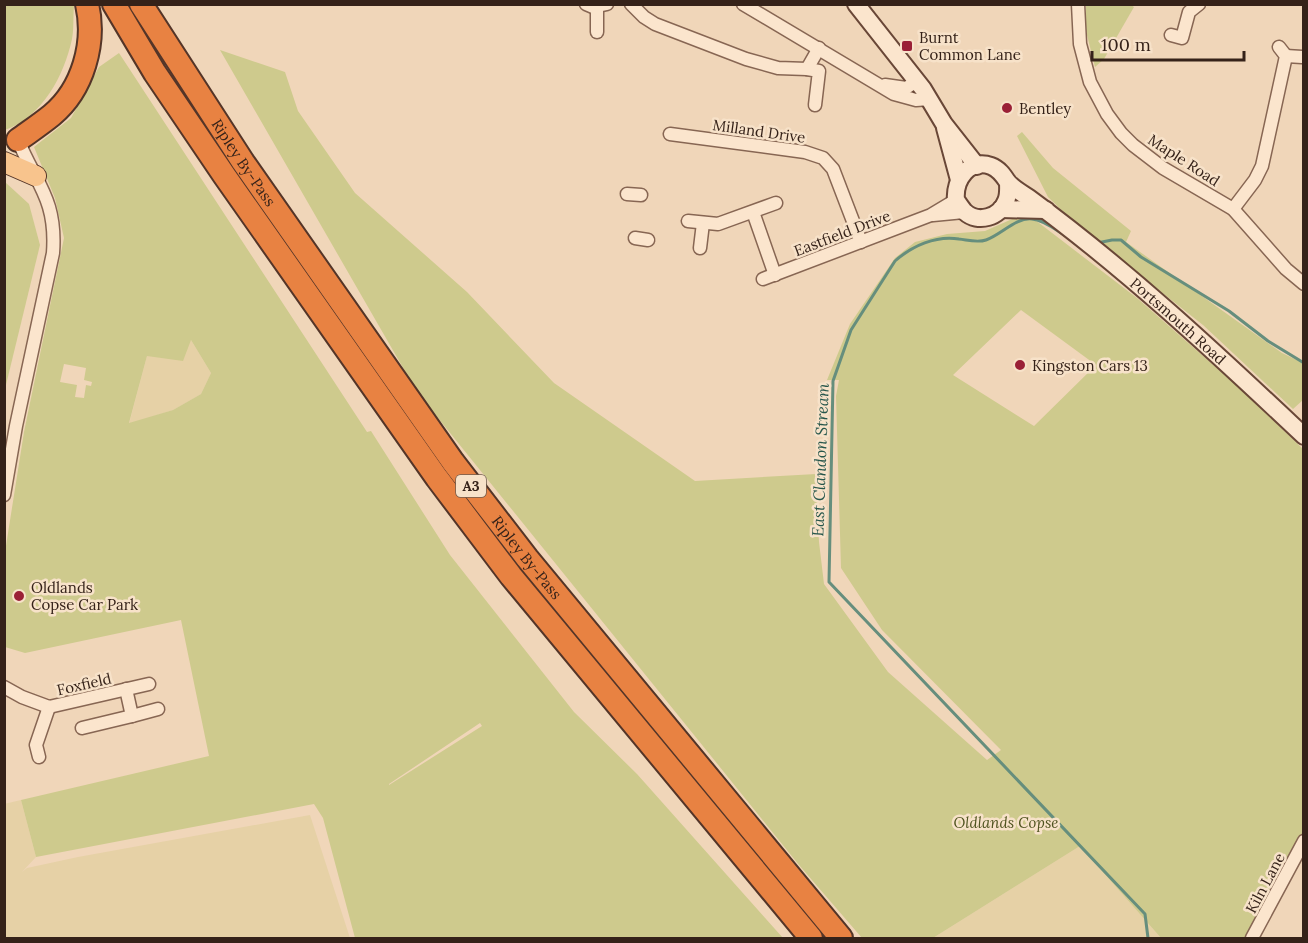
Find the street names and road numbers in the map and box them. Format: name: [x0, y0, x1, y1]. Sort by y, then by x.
street label: Ripley By-Pass: [208, 115, 280, 210]
street label: Milland Drive: [711, 115, 807, 147]
street label: Maple Road: [1145, 130, 1223, 190]
street label: Eastfield Drive: [791, 206, 893, 260]
street label: Portsmouth Road: [1127, 273, 1230, 368]
road number: A3: [456, 475, 486, 497]
street label: Ripley By-Pass: [488, 512, 566, 603]
street label: Foxfield: [55, 669, 113, 699]
street label: Kiln Lane: [1241, 850, 1289, 916]

